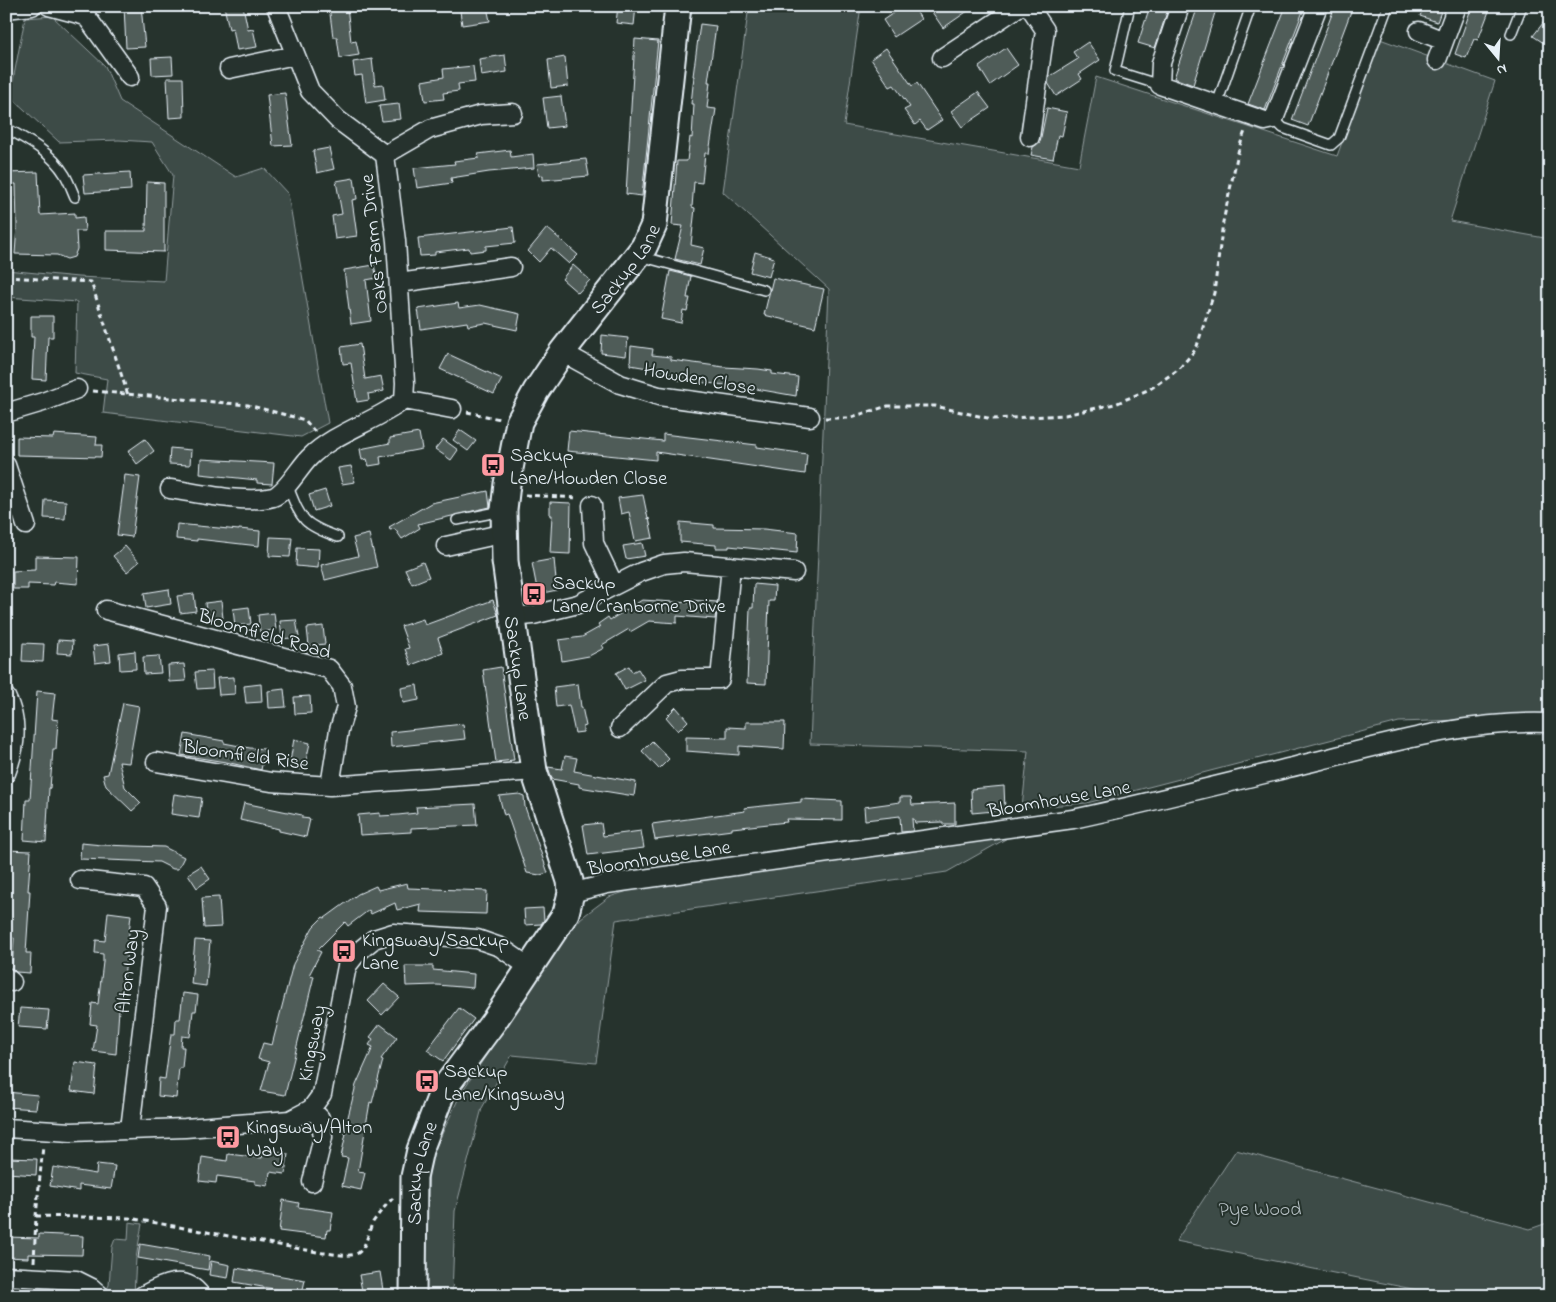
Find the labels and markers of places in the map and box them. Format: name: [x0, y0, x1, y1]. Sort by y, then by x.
place label: Sackup Lane/Howden Close: [510, 442, 667, 494]
bus stop icon: Sackup Lane/Howden Close: [480, 452, 506, 478]
place label: Sackup Lane/Cranborne Drive: [552, 570, 726, 622]
bus stop icon: Sackup Lane/Cranborne Drive: [521, 581, 547, 607]
place label: Kingsway/Sackup Lane: [362, 927, 509, 979]
bus stop icon: Kingsway/Sackup Lane: [331, 938, 357, 964]
place label: Sackup Lane/Kingsway: [444, 1058, 565, 1111]
bus stop icon: Sackup Lane/Kingsway: [414, 1068, 440, 1094]
place label: Kingsway/Alton Way: [246, 1114, 372, 1166]
bus stop icon: Kingsway/Alton Way: [215, 1124, 241, 1150]

